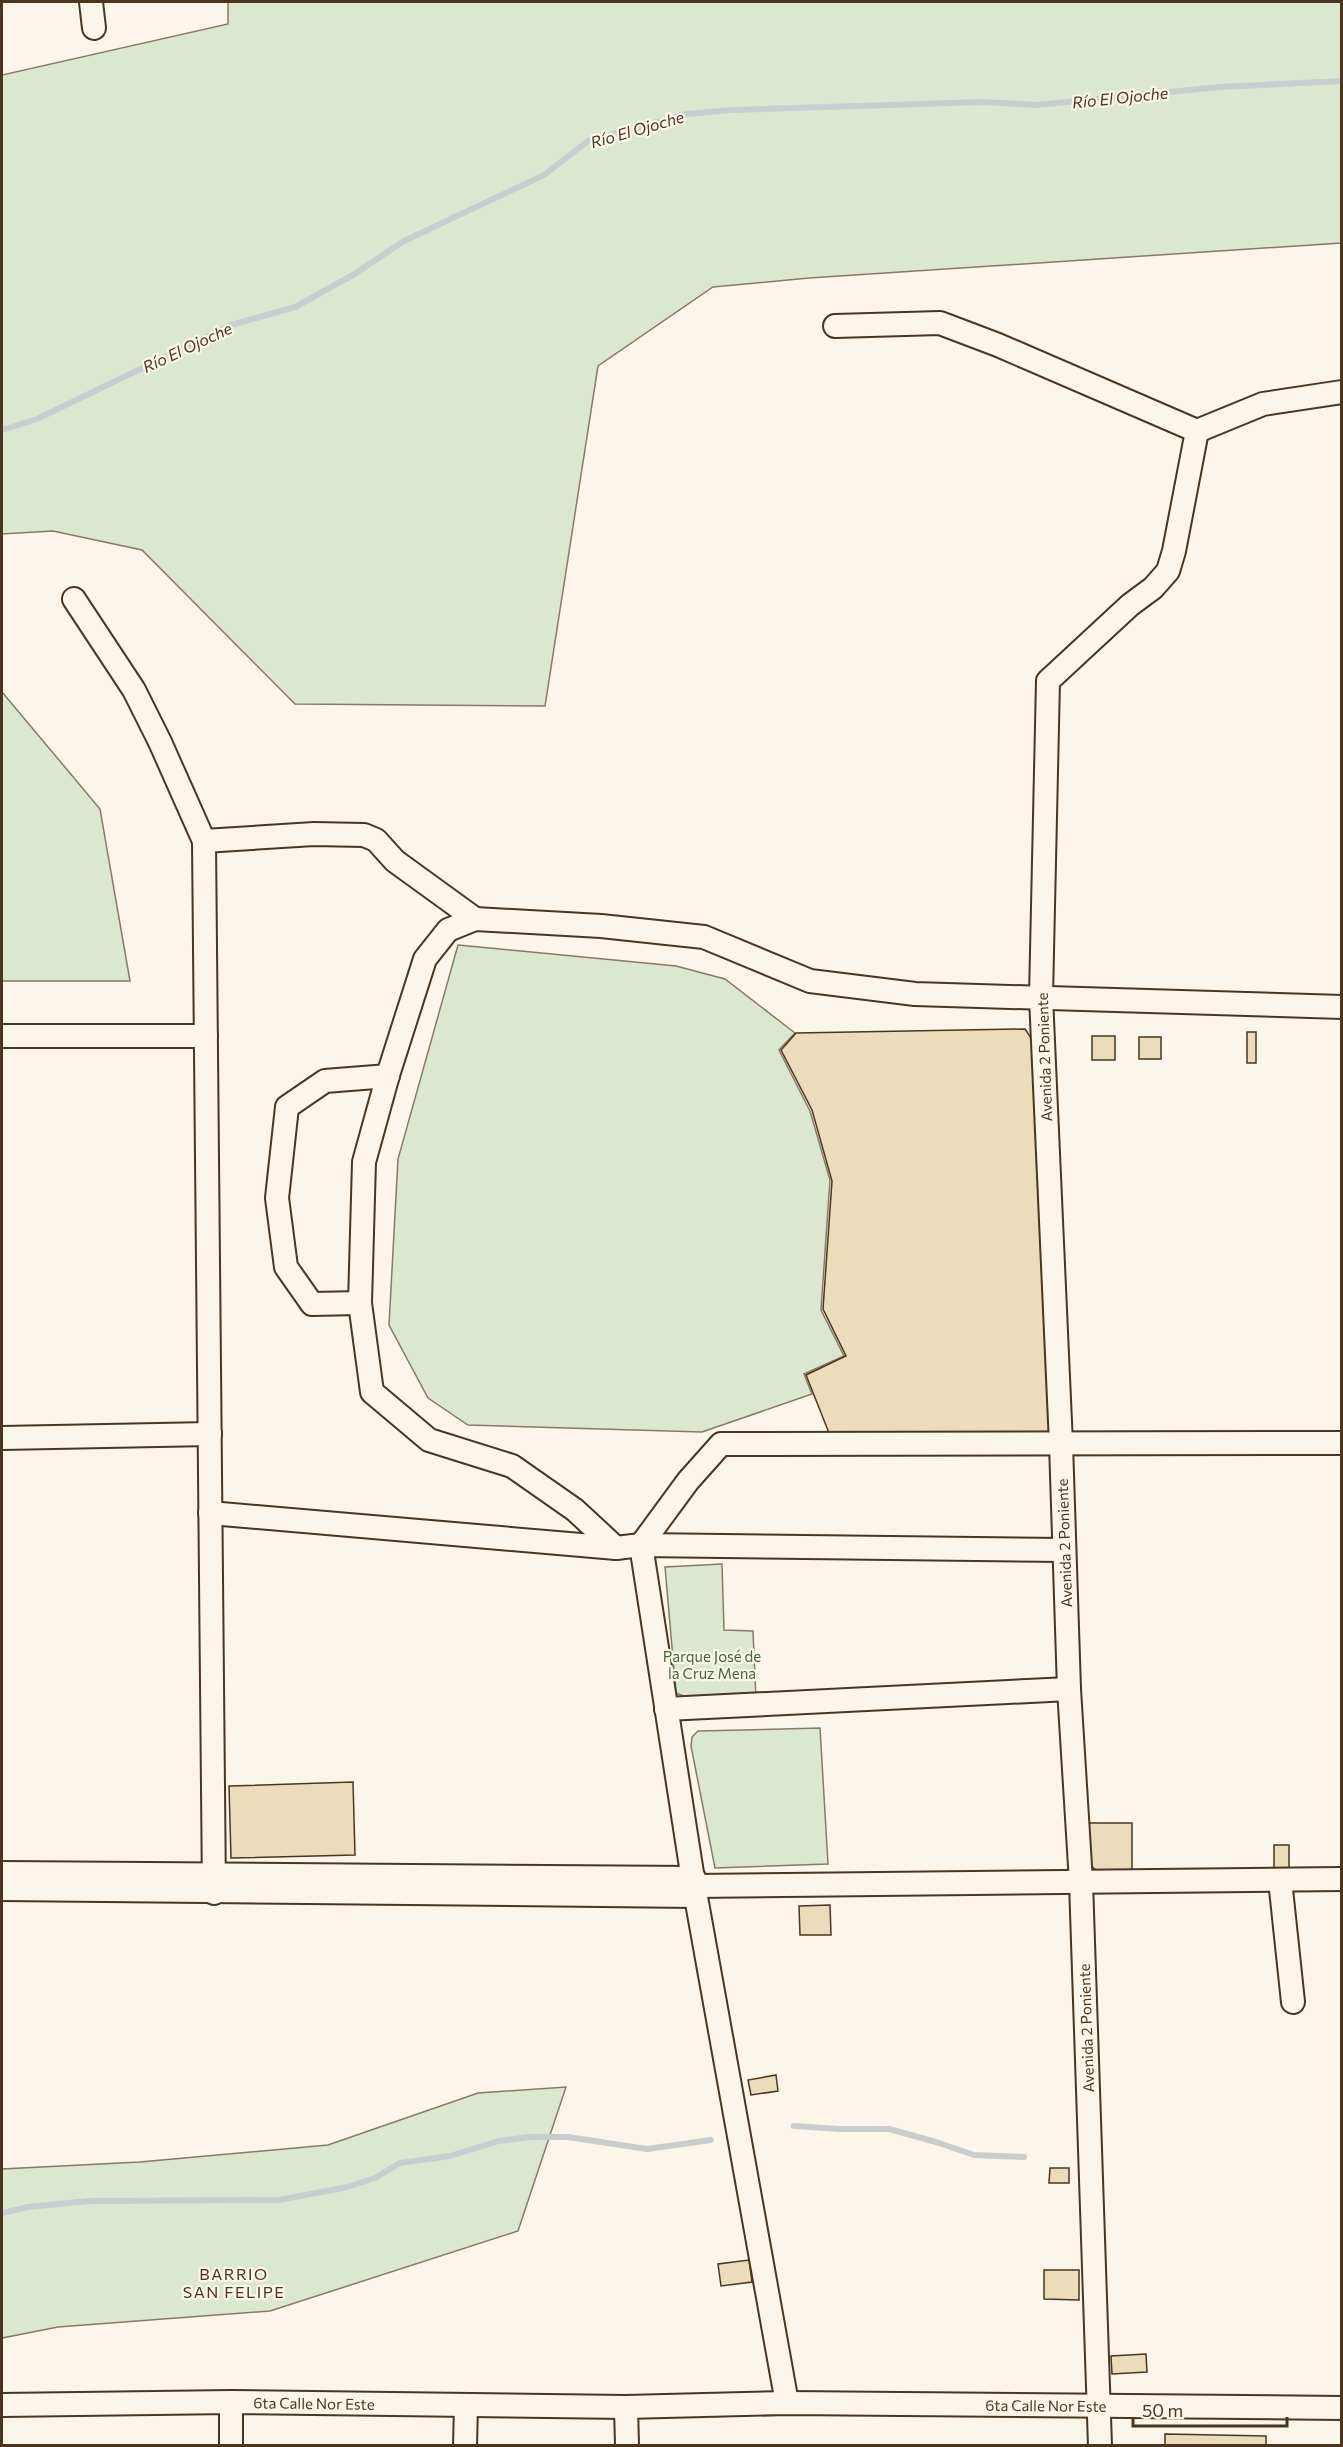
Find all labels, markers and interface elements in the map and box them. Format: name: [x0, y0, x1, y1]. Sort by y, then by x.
water label: Río El Ojoche: [1071, 82, 1169, 111]
water label: Río El Ojoche: [588, 106, 686, 151]
water label: Río El Ojoche: [139, 318, 235, 376]
street label: Avenida 2 Poniente: [1033, 992, 1055, 1122]
street label: Avenida 2 Poniente: [1053, 1478, 1075, 1608]
park label: Parque José de la Cruz Mena: [663, 1647, 761, 1682]
street label: Avenida 2 Poniente: [1075, 1963, 1097, 2093]
district label: BARRIO SAN FELIPE: [183, 2264, 285, 2301]
scale bar: [1133, 2390, 1288, 2428]
street label: 6ta Calle Nor Este: [253, 2393, 375, 2413]
street label: 6ta Calle Nor Este: [985, 2396, 1107, 2415]
text: 50 m: [1142, 2399, 1183, 2421]

